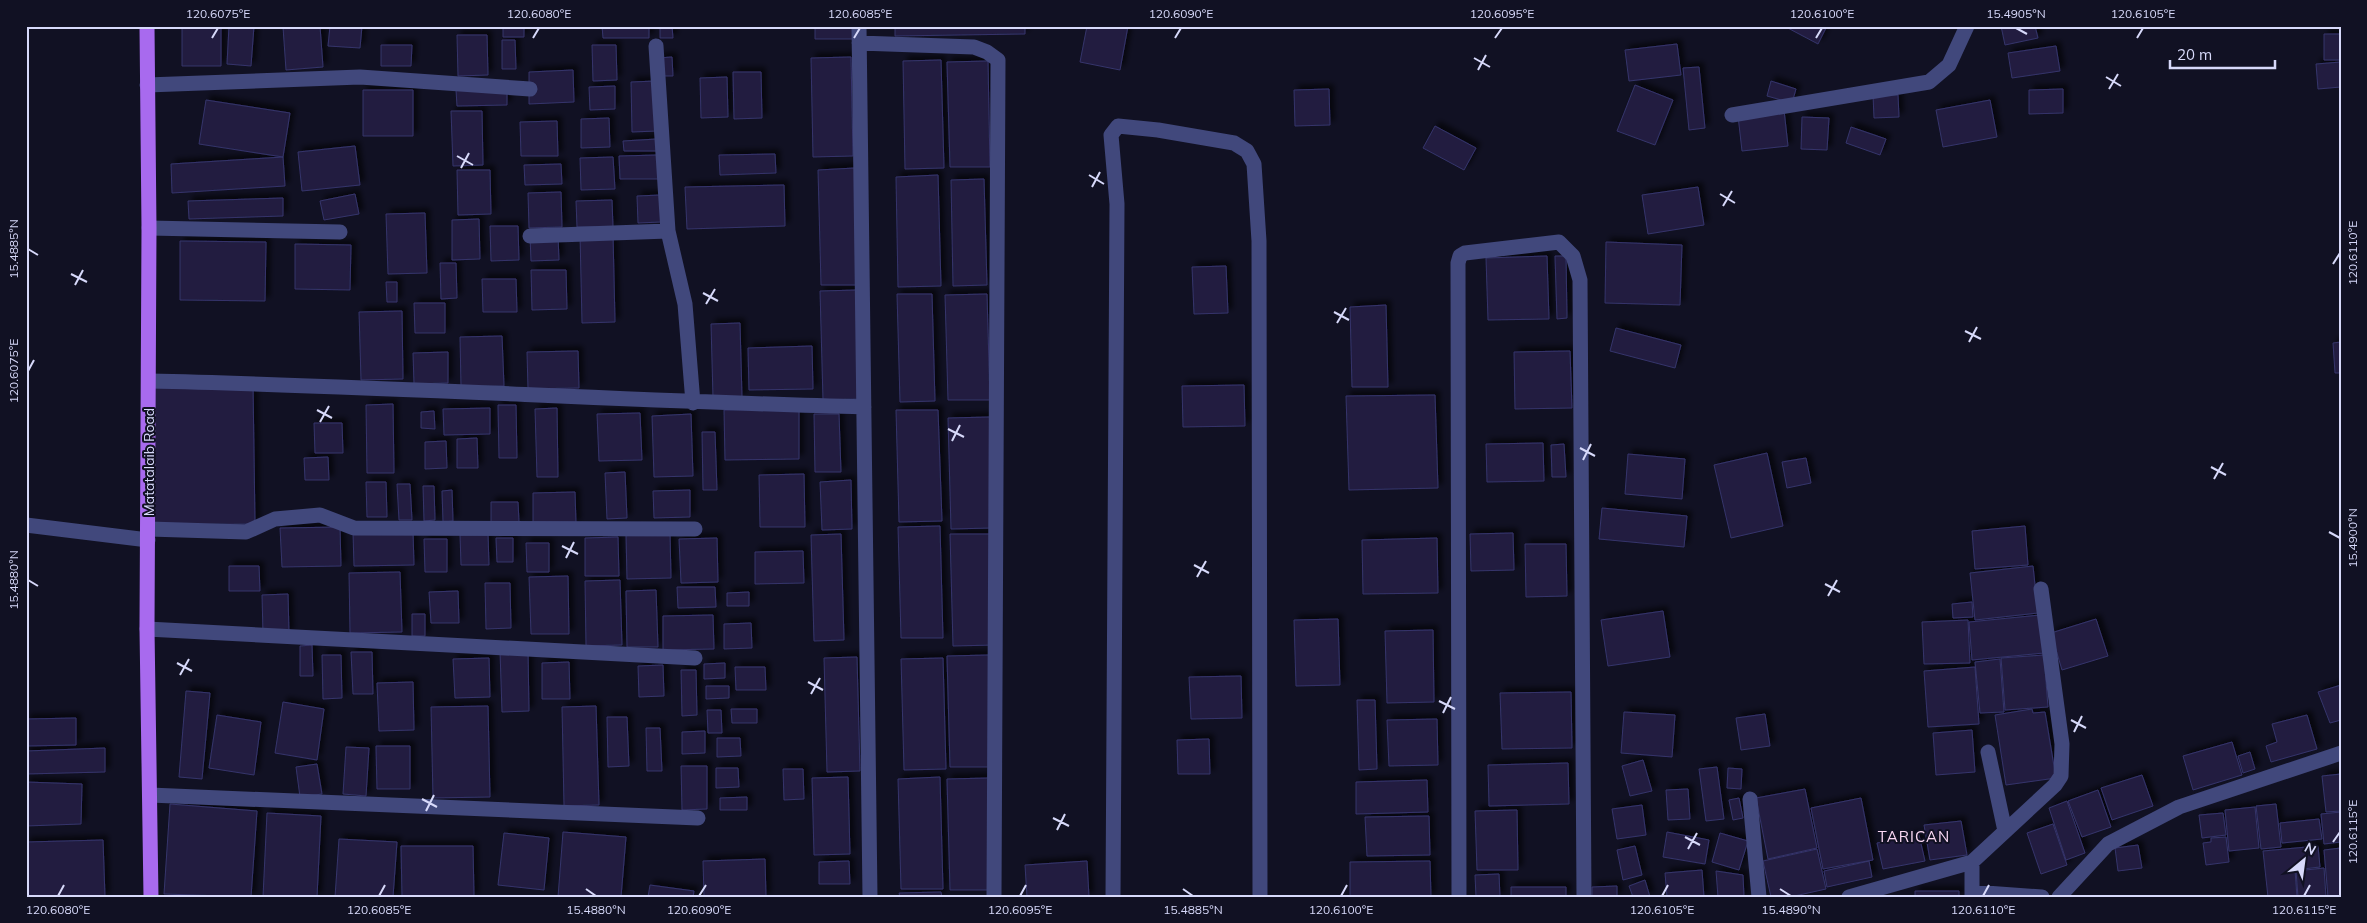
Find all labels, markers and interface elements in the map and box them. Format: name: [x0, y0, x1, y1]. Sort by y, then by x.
text: 120.6075°E: [186, 6, 250, 21]
text: 120.6080°E: [507, 6, 571, 21]
text: 120.6085°E: [828, 6, 892, 21]
text: 120.6090°E: [1149, 6, 1213, 21]
text: 120.6095°E: [1470, 6, 1534, 21]
text: 120.6100°E: [1790, 6, 1854, 21]
text: 15.4905°N: [1986, 6, 2046, 21]
text: 120.6105°E: [2111, 6, 2175, 21]
scale bar: [2170, 38, 2274, 70]
text: 20 m: [2177, 45, 2212, 64]
text: 15.4885°N: [6, 219, 21, 279]
text: 120.6110°E: [2345, 221, 2360, 285]
text: 120.6075°E: [6, 339, 21, 403]
street label: Matatalaib Road: [140, 408, 158, 516]
text: 15.4900°N: [2345, 508, 2360, 568]
text: 15.4880°N: [6, 550, 21, 610]
text: 120.6115°E: [2345, 800, 2360, 864]
district label: TARICAN: [1878, 827, 1950, 846]
north arrow: [2280, 836, 2330, 886]
text: N: [2301, 838, 2319, 859]
text: 120.6080°E: [26, 902, 90, 917]
text: 120.6085°E: [347, 902, 411, 917]
text: 15.4880°N: [566, 902, 626, 917]
text: 120.6090°E: [667, 902, 731, 917]
text: 120.6095°E: [988, 902, 1052, 917]
text: 15.4885°N: [1163, 902, 1223, 917]
text: 120.6100°E: [1309, 902, 1373, 917]
text: 120.6105°E: [1630, 902, 1694, 917]
text: 15.4890°N: [1761, 902, 1821, 917]
text: 120.6110°E: [1951, 902, 2015, 917]
text: 120.6115°E: [2272, 902, 2336, 917]

